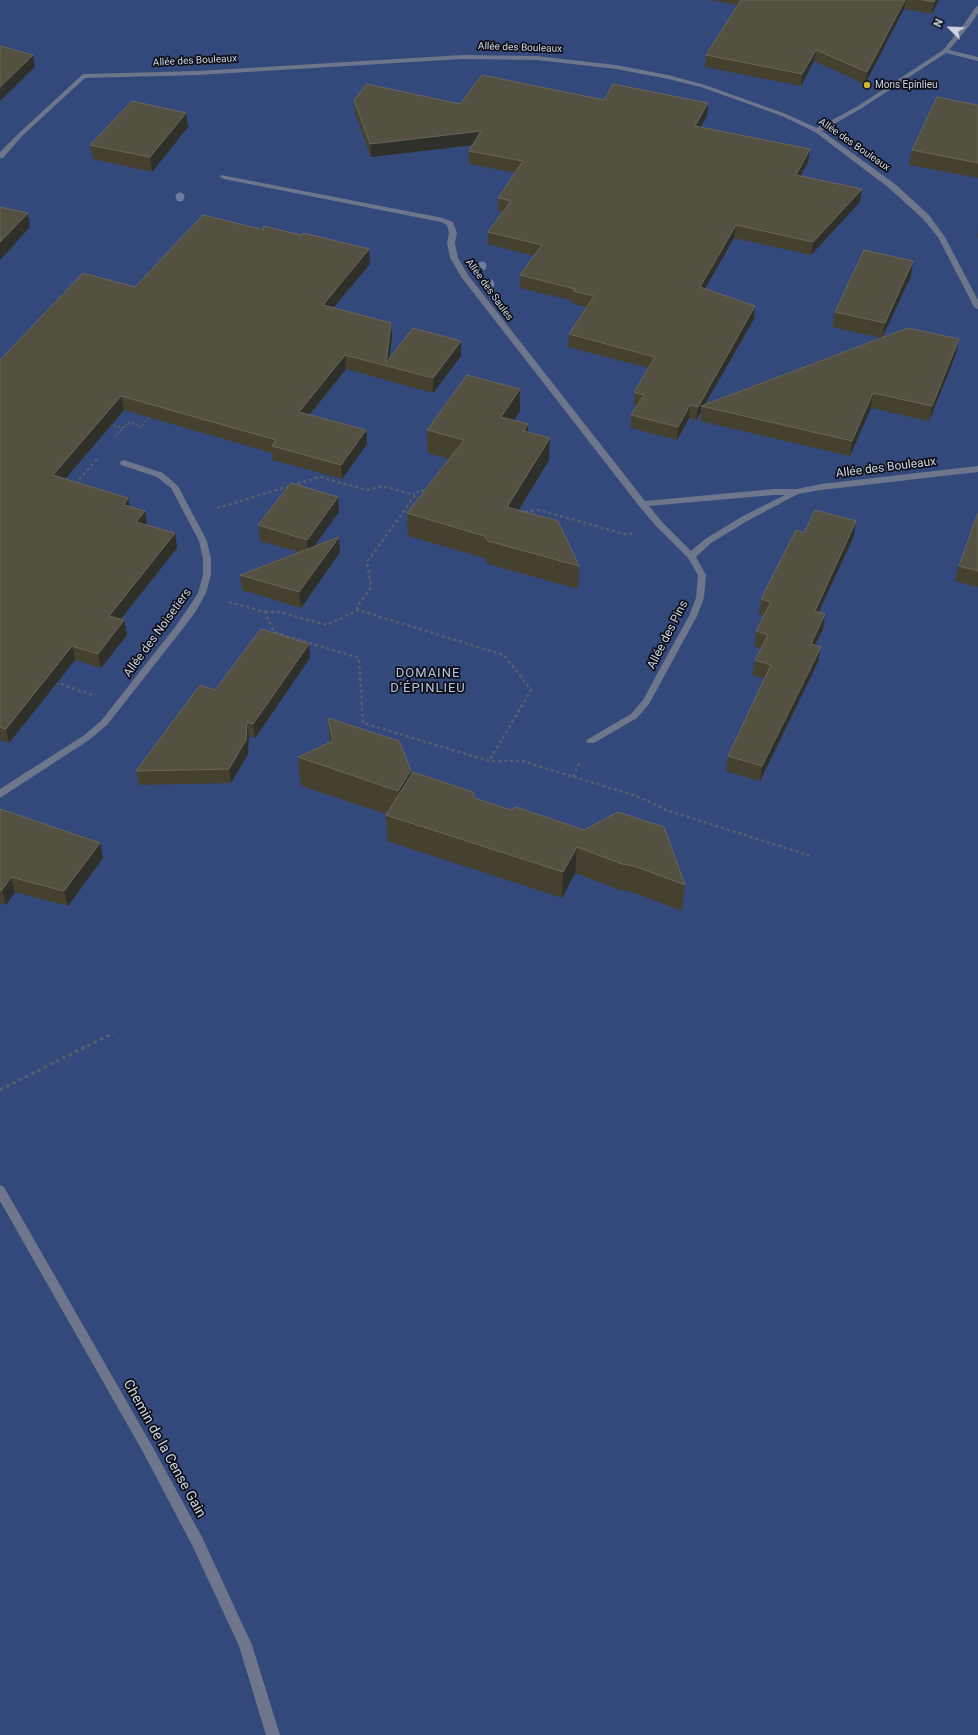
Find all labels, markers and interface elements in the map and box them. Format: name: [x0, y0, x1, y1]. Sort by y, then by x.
north arrow: [930, 8, 970, 48]
text: N: [931, 17, 946, 29]
street label: Allée des Bouleaux: [478, 41, 562, 55]
street label: Allée des Bouleaux: [153, 53, 237, 69]
place label: Mons Epinlieu: [875, 79, 938, 91]
marker: Mons Epinlieu: [862, 80, 872, 90]
street label: Allée des Bouleaux: [816, 116, 892, 174]
street label: Allée des Saules: [463, 257, 515, 323]
street label: Allée des Bouleaux: [835, 455, 937, 481]
street label: Allée des Noisetiers: [121, 586, 195, 680]
street label: Allée des Pins: [645, 598, 691, 672]
district label: DOMAINE D'ÉPINLIEU: [390, 666, 466, 697]
street label: Chemin de la Cense Gain: [119, 1377, 209, 1521]

